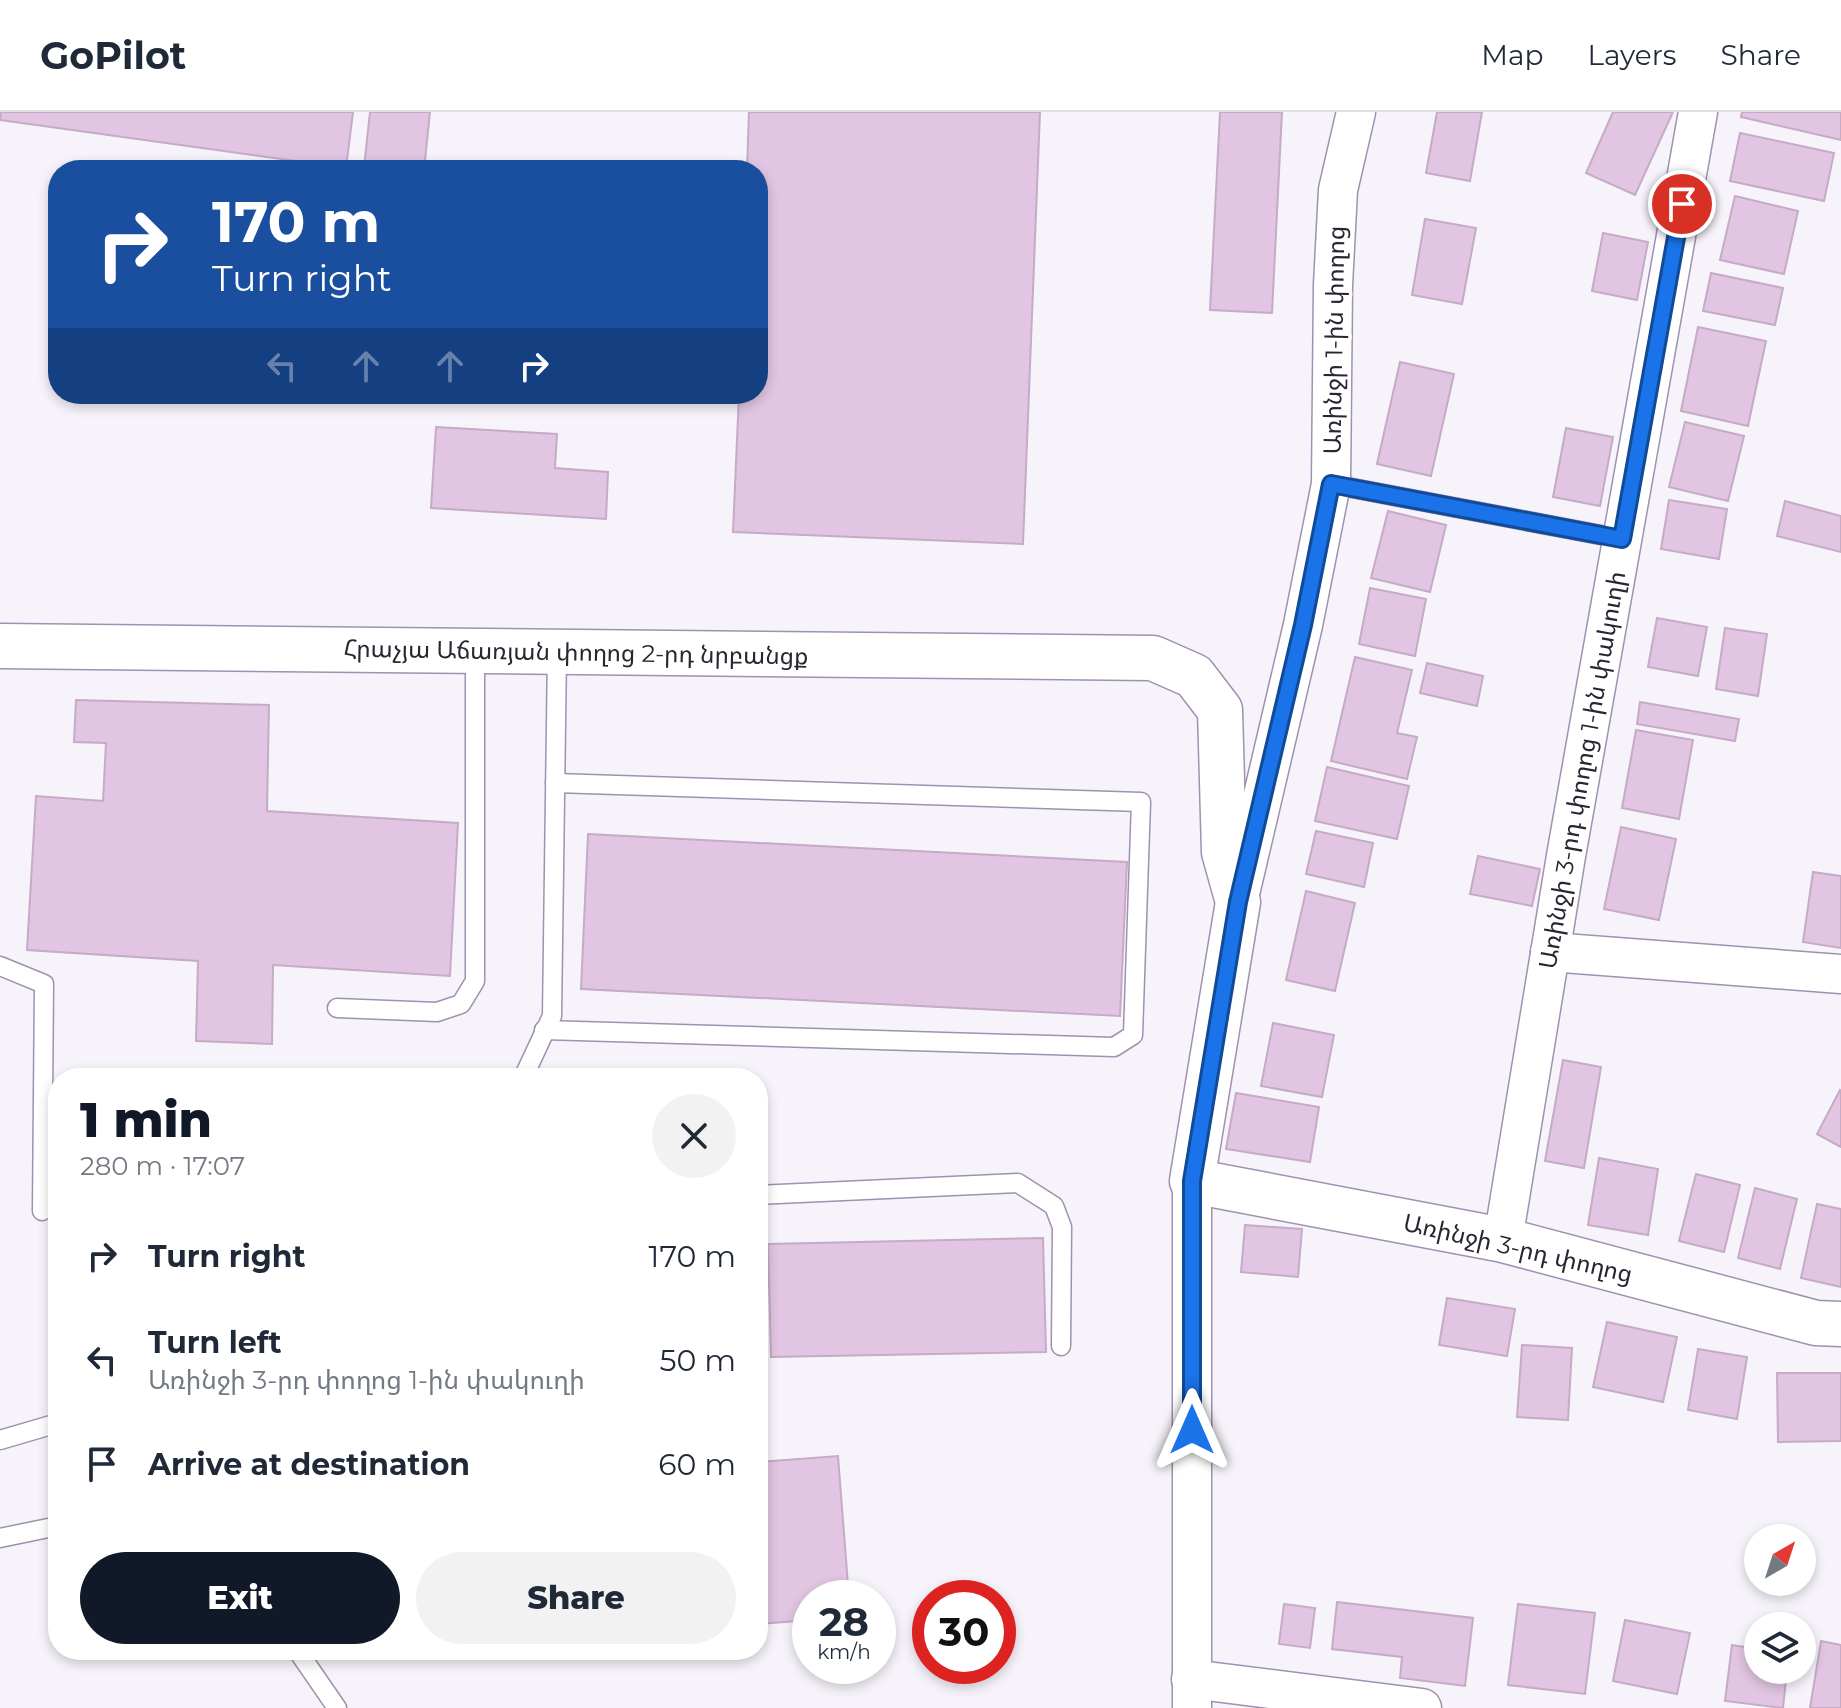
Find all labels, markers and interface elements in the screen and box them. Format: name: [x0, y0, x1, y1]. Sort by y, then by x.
text: GoPilot: [40, 32, 186, 79]
text: Map: [1481, 38, 1544, 72]
text: Layers: [1588, 38, 1677, 72]
text: Share: [1721, 38, 1801, 72]
pin: [1648, 170, 1716, 238]
icon: arrive: [1660, 182, 1704, 226]
text: 170 m: [212, 188, 380, 256]
icon: right: [80, 192, 184, 296]
street label: Առինջի 1-ին փողոց: [1318, 226, 1350, 454]
text: Turn right: [212, 256, 392, 300]
icon: left: [260, 344, 304, 388]
icon: ahead: [344, 344, 388, 388]
icon: ahead: [428, 344, 472, 388]
icon: right: [512, 344, 556, 388]
street label: Առինջի 3-րդ փողոց 1-ին փակուղի: [1533, 569, 1631, 971]
street label: Հրաչյա Աճառյան փողոց 2-րդ նրբանցք: [343, 633, 809, 671]
text: 1 min: [80, 1091, 212, 1149]
button: close: [652, 1094, 736, 1178]
text: 280 m · 17:07: [80, 1150, 245, 1182]
street label: Առինջի 3-րդ փողոց: [1401, 1208, 1635, 1288]
icon: right: [80, 1234, 124, 1278]
text: Turn right: [148, 1238, 305, 1275]
text: 170 m: [649, 1238, 736, 1275]
text: Turn left: [148, 1324, 281, 1361]
icon: left: [80, 1338, 124, 1382]
text: 50 m: [659, 1342, 736, 1379]
text: Առինջի 3-րդ փողոց 1-ին փակուղի: [148, 1364, 585, 1396]
position arrow: [1150, 1388, 1234, 1472]
icon: arrive: [80, 1442, 124, 1486]
text: Arrive at destination: [148, 1446, 470, 1483]
text: 60 m: [658, 1446, 736, 1483]
north arrow: [1744, 1524, 1816, 1596]
map controls: [1744, 1524, 1816, 1684]
button: Exit: [80, 1552, 400, 1644]
button: Share: [416, 1552, 736, 1644]
speed limit sign: 30: [912, 1580, 1016, 1684]
text: 28: [819, 1597, 869, 1646]
button: layers: [1744, 1612, 1816, 1684]
text: km/h: [817, 1640, 871, 1664]

